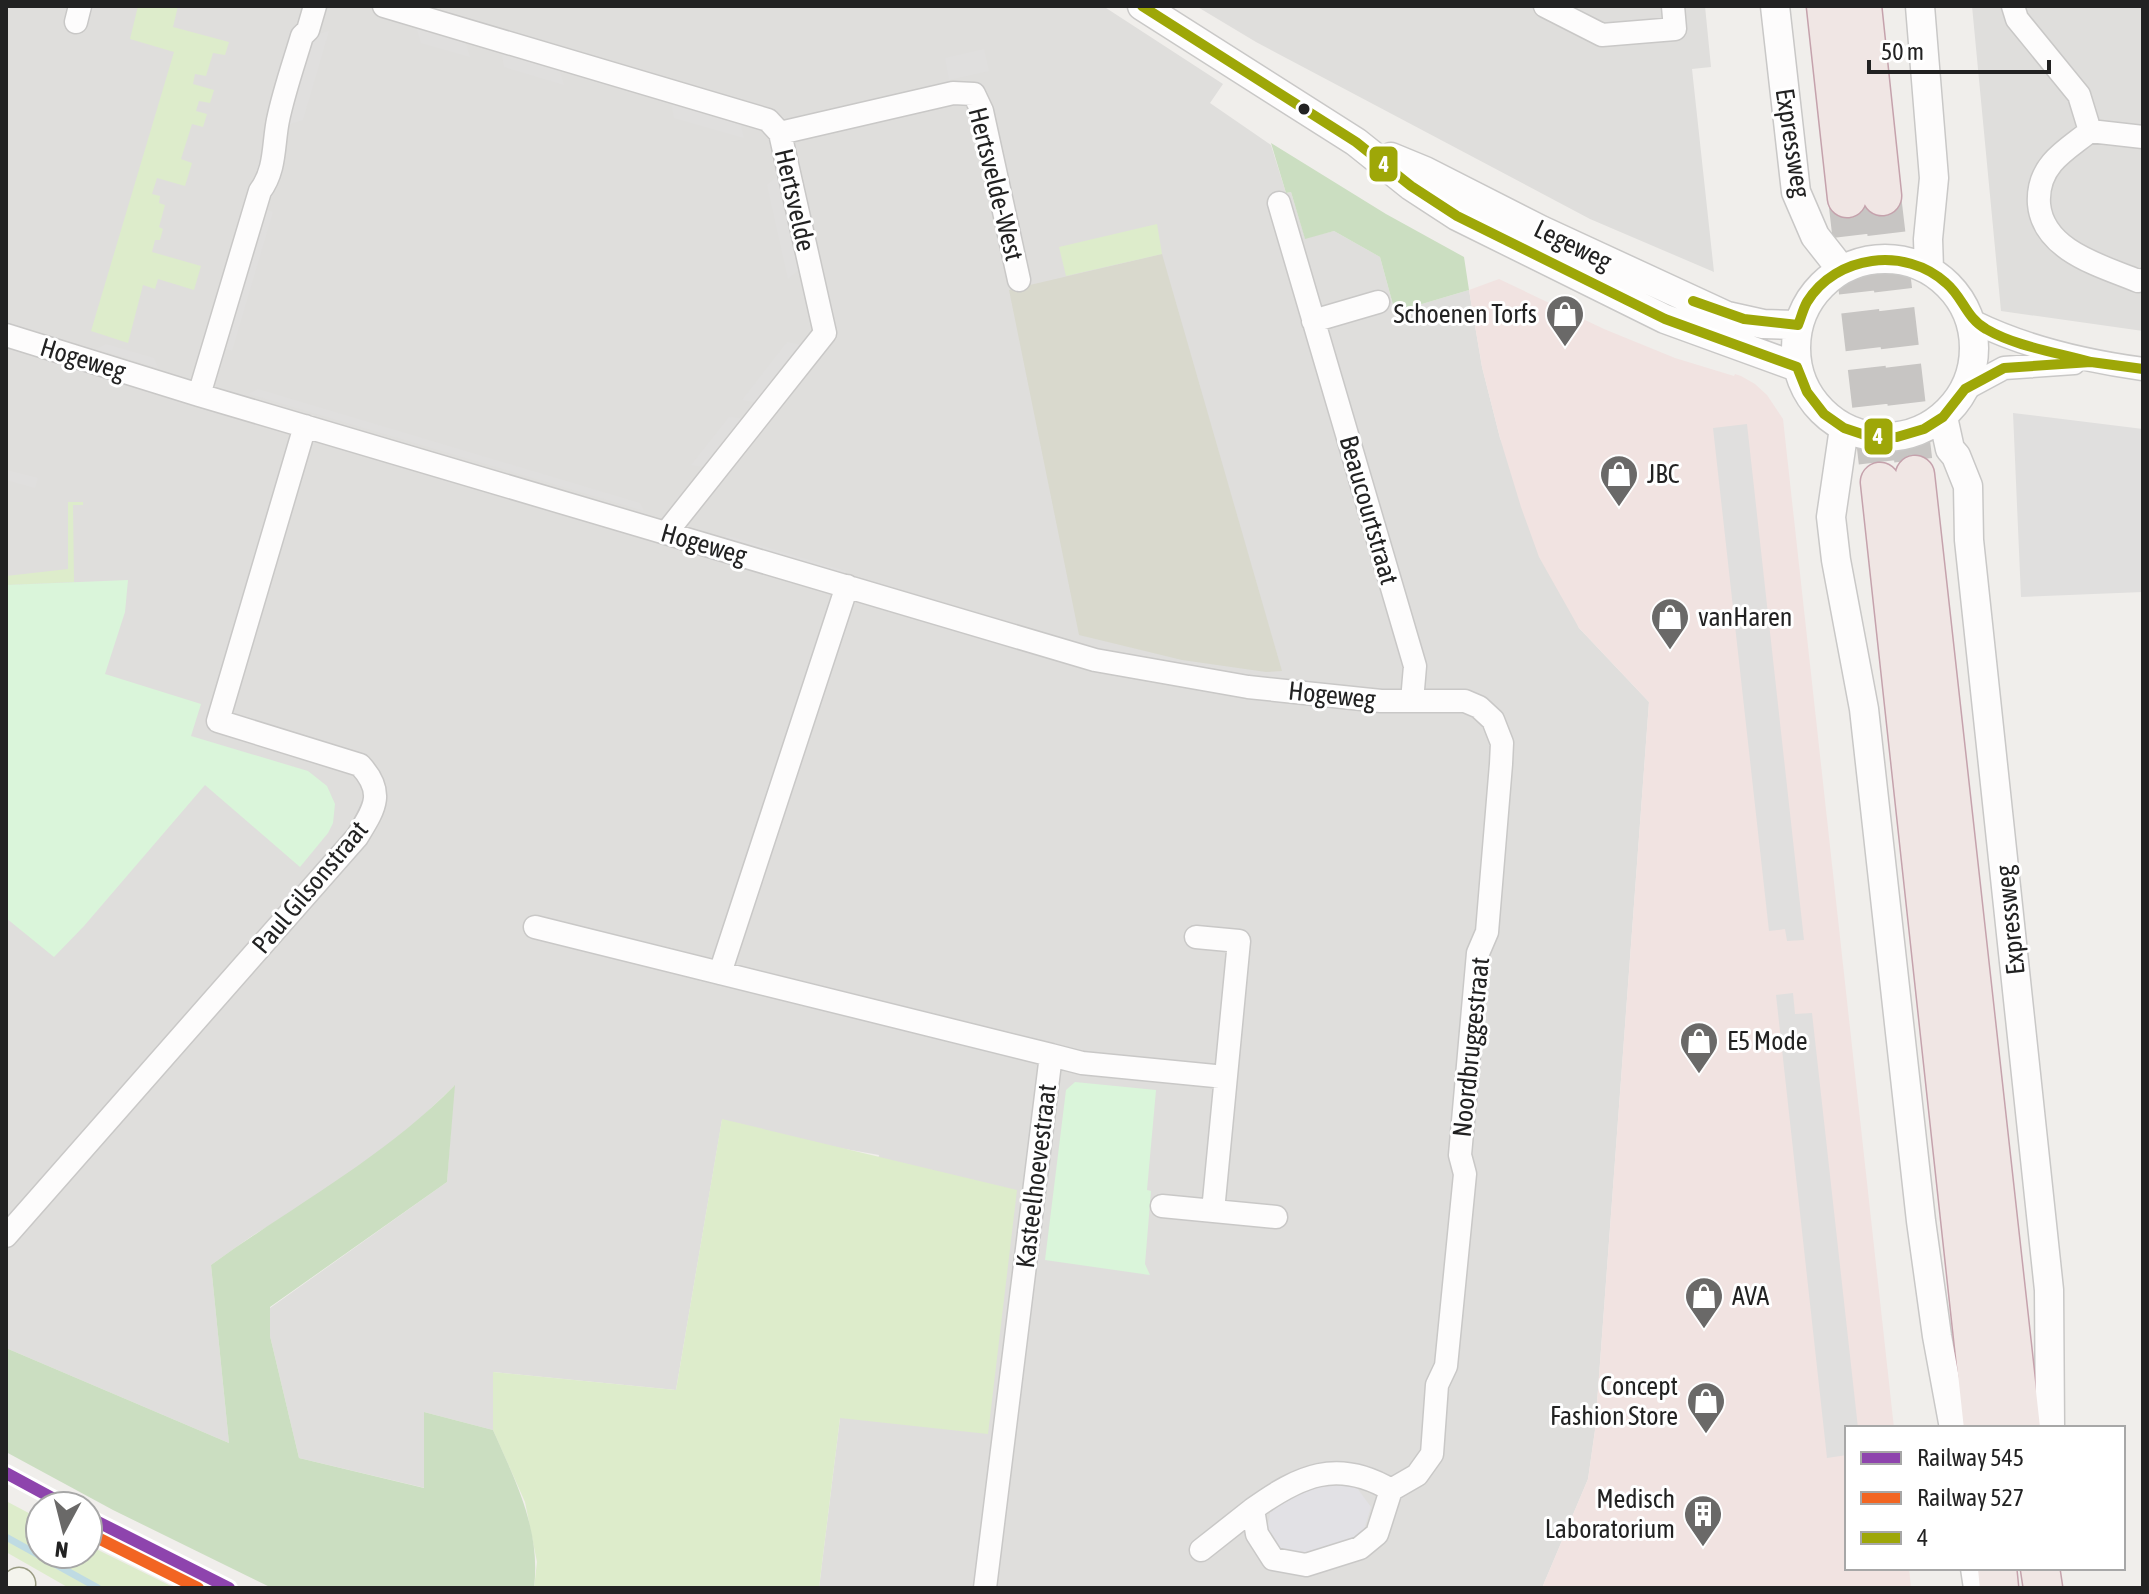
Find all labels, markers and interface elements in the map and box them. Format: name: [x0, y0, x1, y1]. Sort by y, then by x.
scale bar: [1869, 24, 2049, 74]
text: 50 m: [1881, 38, 1924, 65]
street label: Expressweg: [1770, 86, 1817, 200]
unlabelled marker: [1296, 101, 1312, 117]
street label: Hertsvelde-West: [962, 104, 1030, 264]
line badge: 4: [1368, 145, 1399, 183]
street label: Hertsvelde: [769, 146, 821, 254]
text: 4: [1378, 151, 1389, 177]
street label: Legeweg: [1529, 213, 1617, 277]
shop icon: Schoenen Torfs: [1544, 293, 1586, 348]
place label: Schoenen Torfs: [1393, 299, 1537, 329]
street label: Hogeweg: [37, 332, 130, 386]
line badge: 4: [1863, 417, 1894, 456]
text: 4: [1872, 423, 1883, 449]
street label: Beaucourtstraat: [1333, 432, 1405, 588]
shop icon: JBC: [1598, 453, 1640, 508]
place label: JBC: [1647, 459, 1680, 489]
street label: Hogeweg: [658, 517, 751, 571]
shop icon: vanHaren: [1649, 596, 1691, 651]
place label: vanHaren: [1698, 602, 1792, 632]
street label: Hogeweg: [1287, 675, 1378, 715]
street label: Paul Gilsonstraat: [246, 815, 374, 959]
street label: Expressweg: [1989, 863, 2031, 976]
street label: Noordbruggestraat: [1447, 955, 1495, 1139]
shop icon: E5 Mode: [1678, 1020, 1720, 1075]
place label: E5 Mode: [1727, 1026, 1808, 1056]
street label: Kasteelhoevestraat: [1010, 1082, 1062, 1270]
shop icon: AVA: [1683, 1275, 1725, 1330]
place label: AVA: [1732, 1281, 1769, 1311]
place label: Concept Fashion Store: [1550, 1371, 1678, 1431]
shop icon: Concept Fashion Store: [1685, 1380, 1727, 1435]
legend: [1845, 1426, 2125, 1570]
text: Railway 545: [1917, 1444, 2024, 1471]
place label: Medisch Laboratorium: [1545, 1484, 1675, 1544]
text: Railway 527: [1917, 1484, 2024, 1511]
north arrow: [24, 1490, 104, 1570]
building icon: Medisch Laboratorium: [1682, 1493, 1724, 1548]
text: 4: [1917, 1524, 1928, 1551]
text: N: [54, 1536, 70, 1564]

